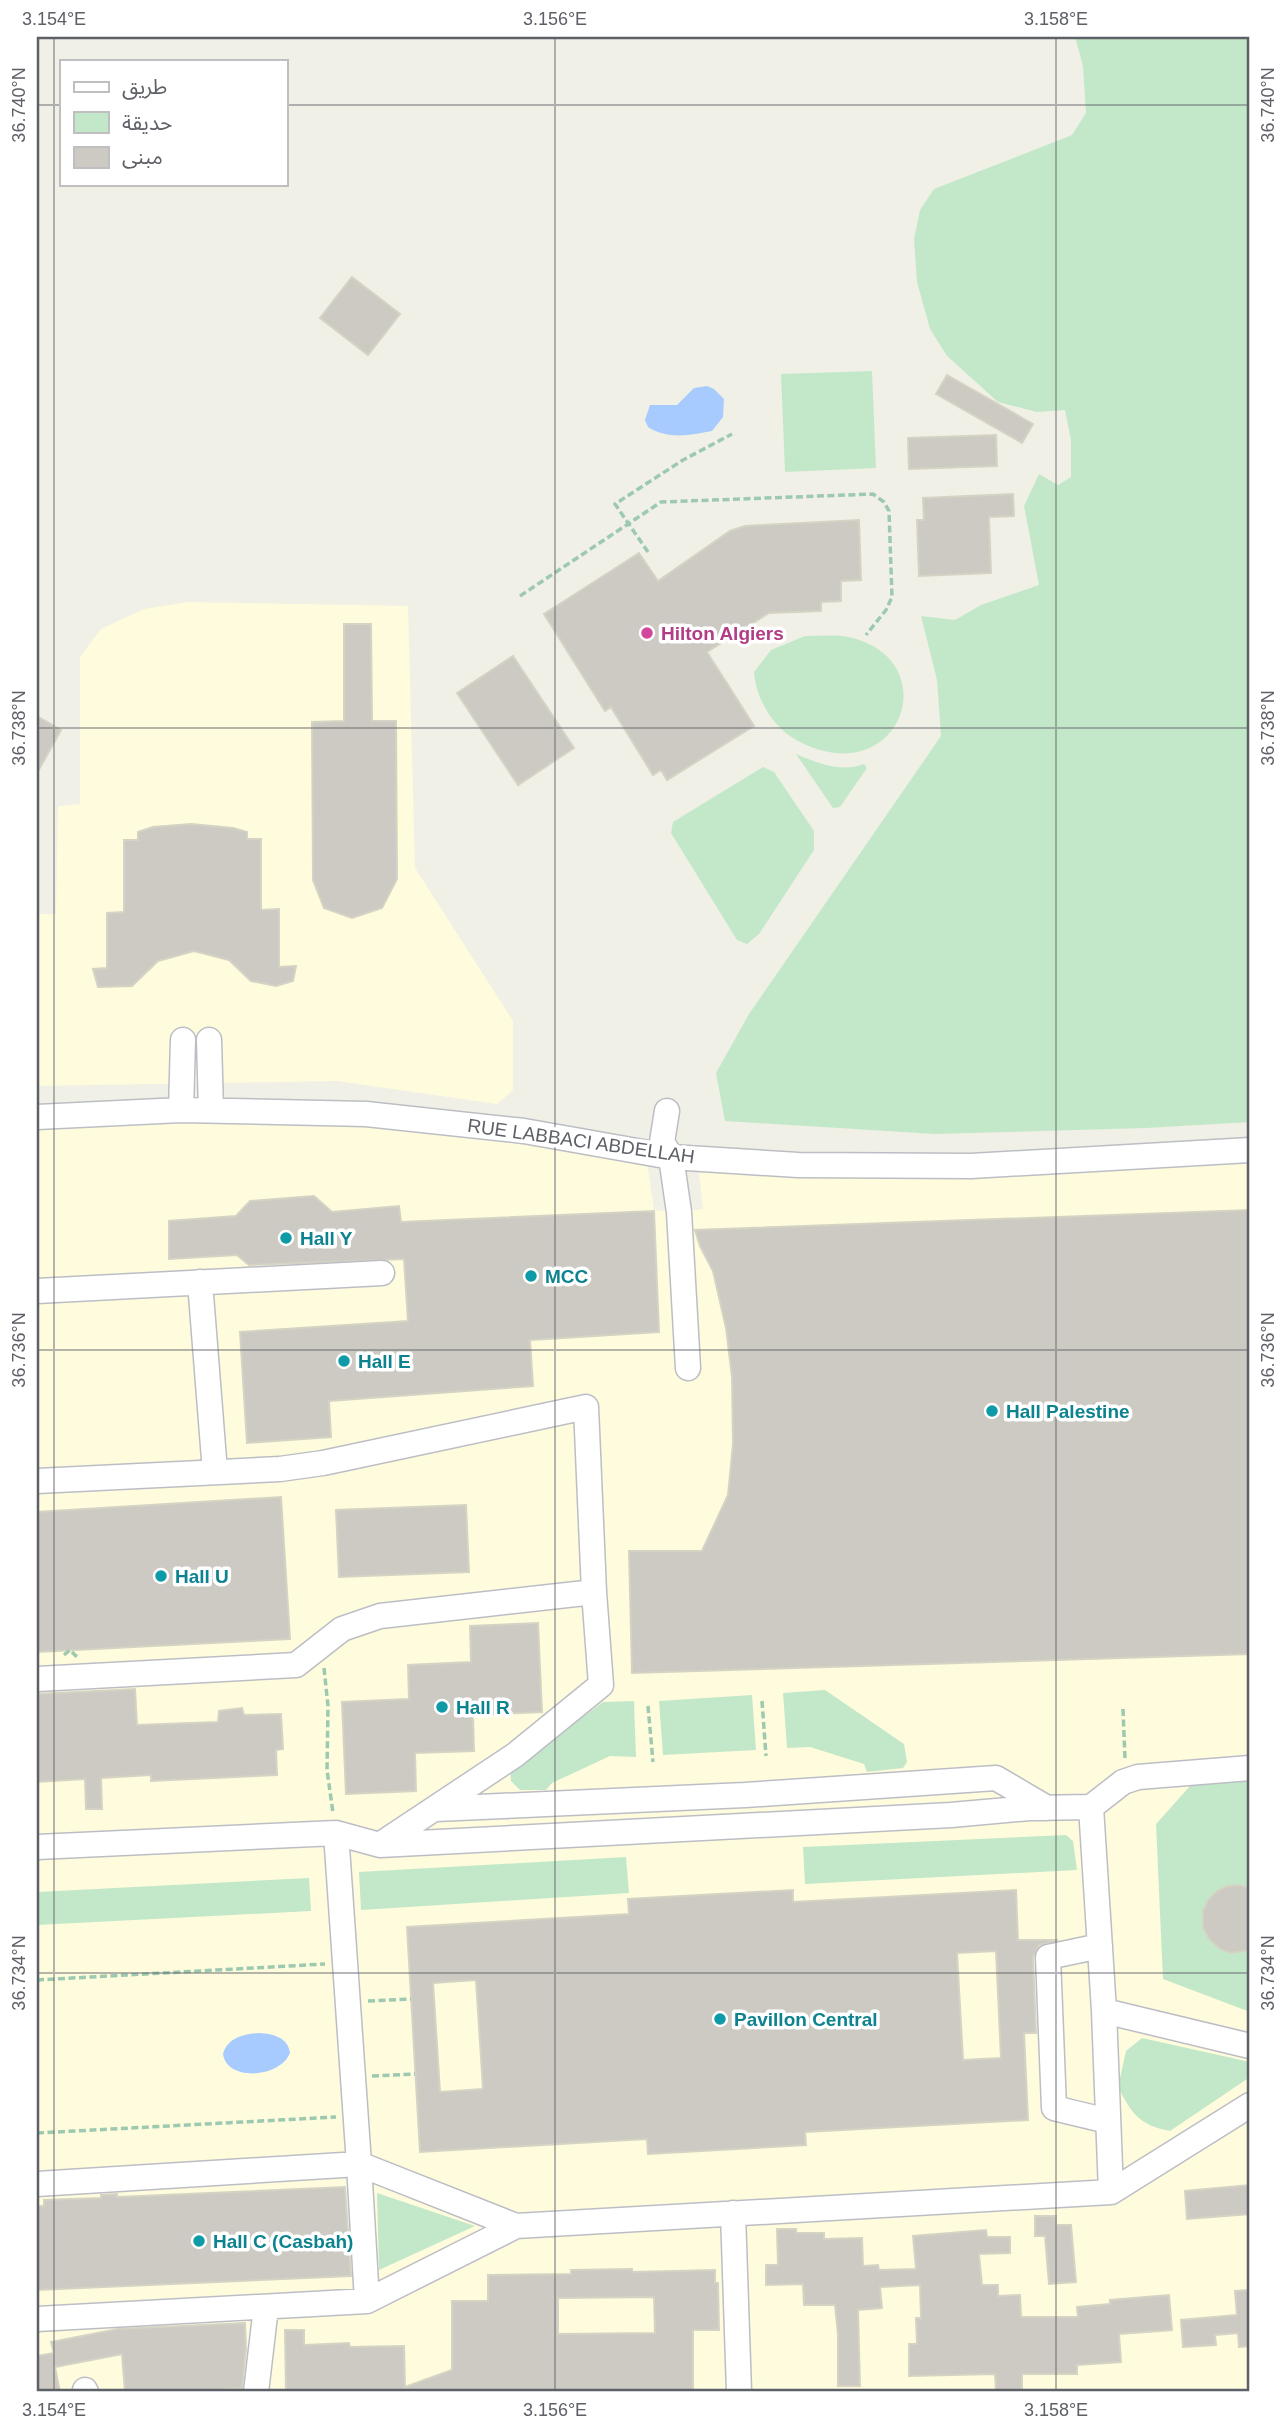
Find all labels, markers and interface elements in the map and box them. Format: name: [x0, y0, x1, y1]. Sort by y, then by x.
text: 3.154°E: [22, 9, 86, 29]
text: 3.156°E: [523, 9, 587, 29]
text: 3.158°E: [1024, 9, 1088, 29]
legend: [60, 60, 287, 186]
text: 36.740°N: [9, 67, 29, 143]
text: 36.740°N: [1258, 67, 1278, 143]
text: طريق: [122, 75, 167, 100]
text: حديقة: [122, 111, 172, 134]
text: مبنى: [122, 145, 163, 169]
place label: Hilton Algiers: [661, 623, 784, 644]
marker: Hilton Algiers: [639, 625, 655, 641]
text: 36.738°N: [9, 690, 29, 766]
text: 36.738°N: [1258, 690, 1278, 766]
street label: RUE LABBACI ABDELLAH: [466, 1115, 696, 1167]
place label: Hall Y: [300, 1228, 353, 1249]
marker: Hall Y: [278, 1230, 294, 1246]
place label: MCC: [545, 1266, 589, 1287]
marker: MCC: [523, 1268, 539, 1284]
text: 36.736°N: [9, 1312, 29, 1388]
text: 36.736°N: [1258, 1312, 1278, 1388]
place label: Hall E: [358, 1351, 411, 1372]
marker: Hall E: [336, 1353, 352, 1369]
place label: Hall Palestine: [1006, 1401, 1130, 1422]
marker: Hall Palestine: [984, 1403, 1000, 1419]
place label: Hall U: [175, 1566, 229, 1587]
marker: Hall U: [153, 1568, 169, 1584]
place label: Hall R: [456, 1697, 510, 1718]
marker: Hall R: [434, 1699, 450, 1715]
text: 36.734°N: [9, 1935, 29, 2011]
text: 36.734°N: [1258, 1935, 1278, 2011]
place label: Pavillon Central: [734, 2009, 878, 2030]
marker: Pavillon Central: [712, 2011, 728, 2027]
place label: Hall C (Casbah): [213, 2231, 353, 2252]
marker: Hall C (Casbah): [191, 2233, 207, 2249]
text: 3.154°E: [22, 2400, 86, 2420]
text: 3.156°E: [523, 2400, 587, 2420]
text: 3.158°E: [1024, 2400, 1088, 2420]

